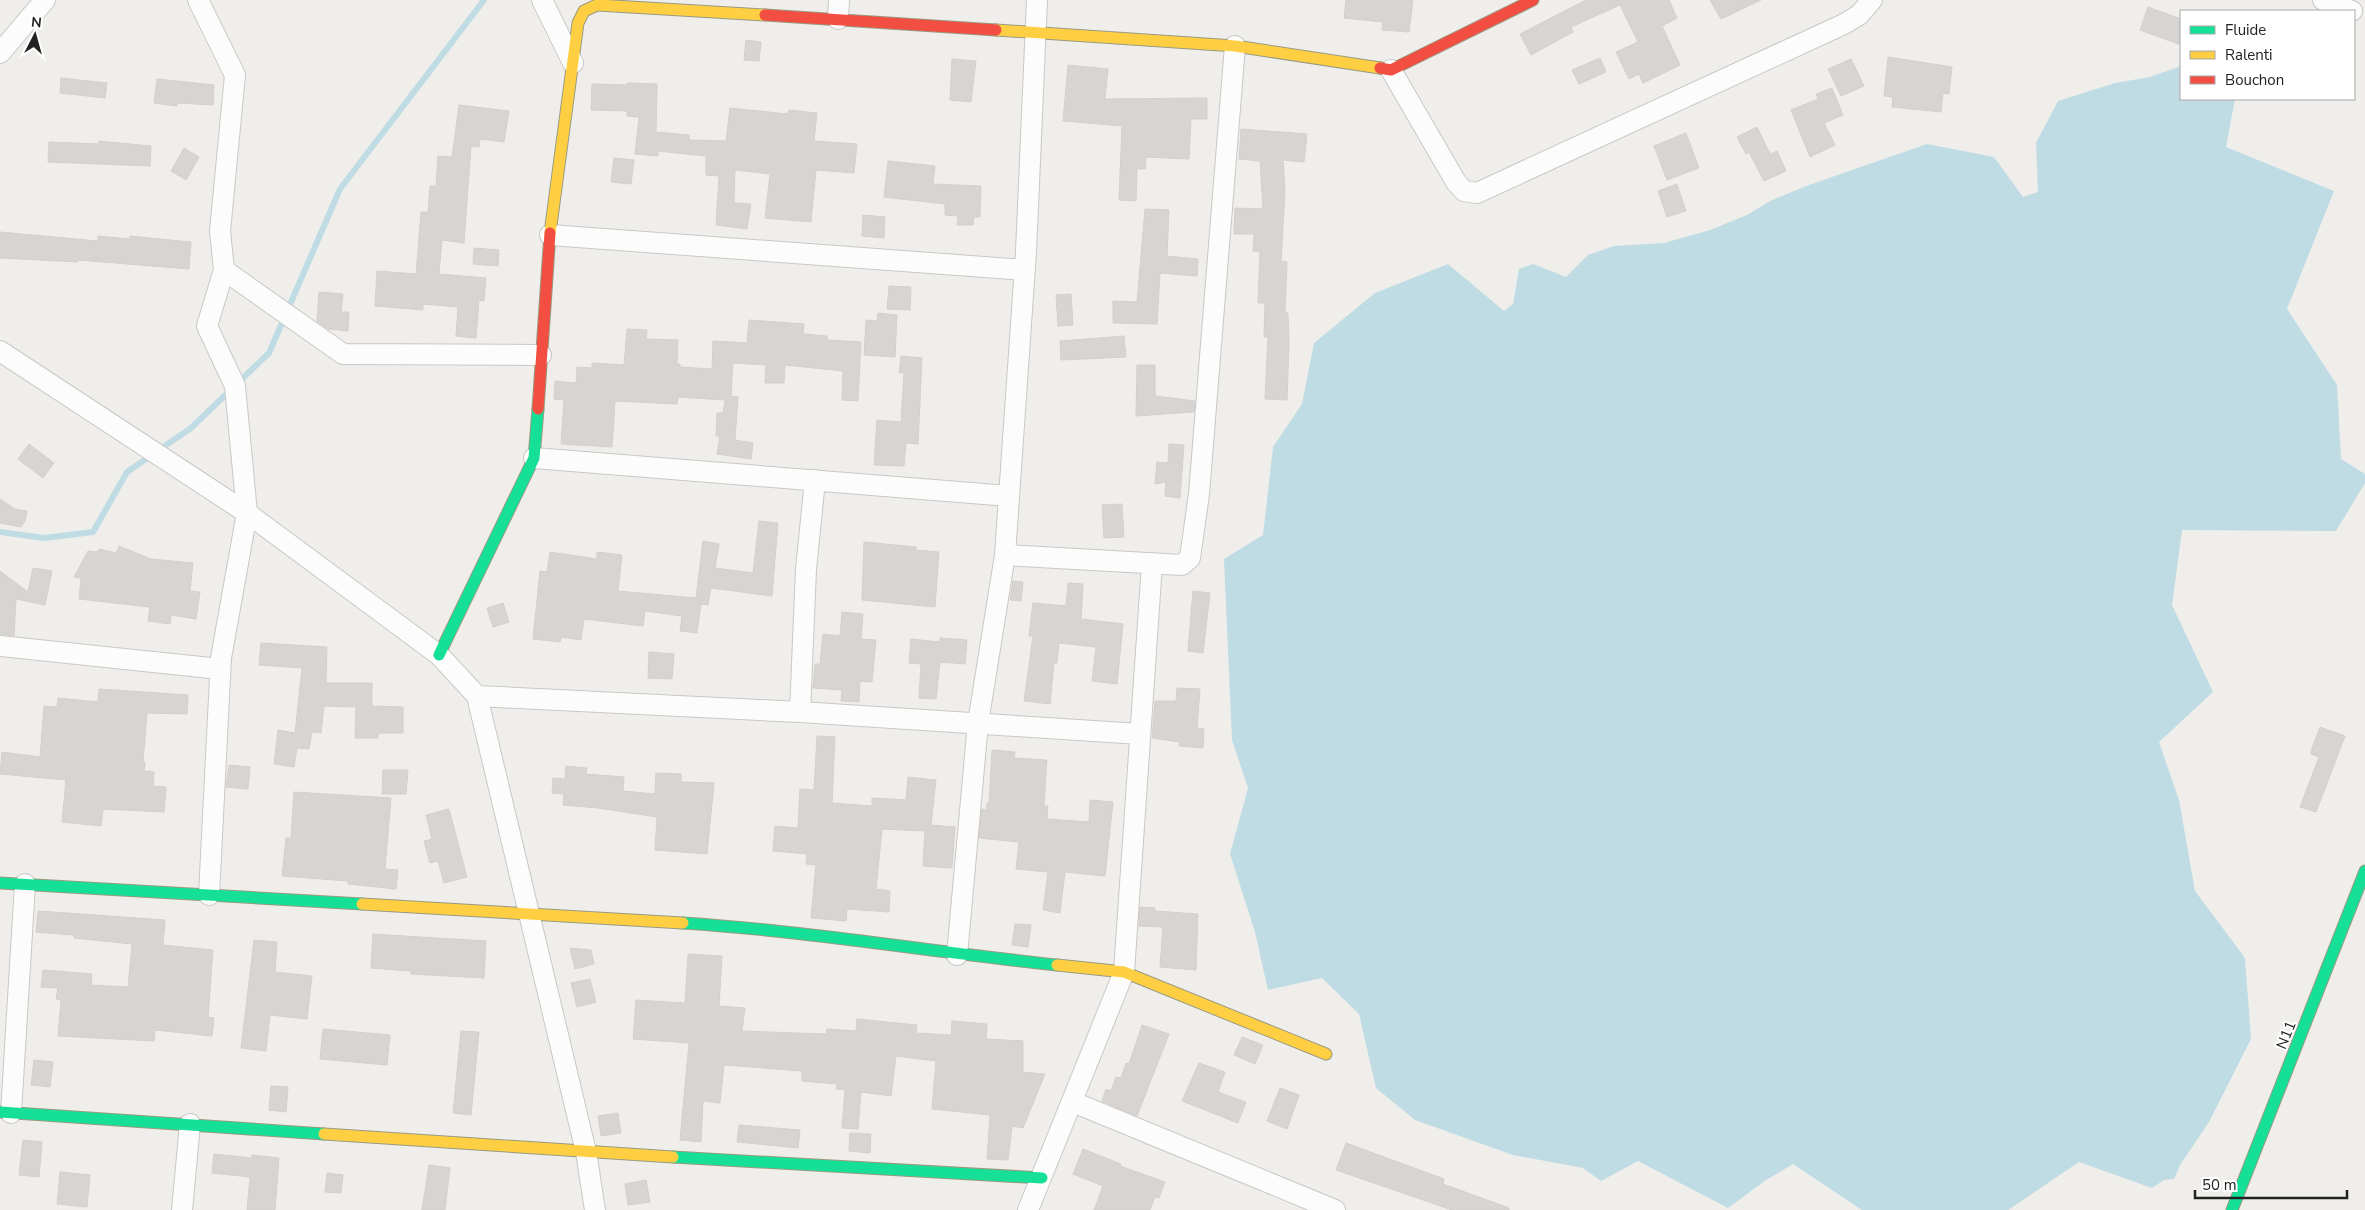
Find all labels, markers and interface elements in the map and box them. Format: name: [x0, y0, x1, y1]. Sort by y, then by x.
north arrow: [10, 10, 60, 60]
legend: [2180, 10, 2355, 100]
text: N: [30, 13, 43, 33]
text: Fluide: [2225, 20, 2266, 40]
text: Ralenti: [2225, 45, 2273, 65]
text: Bouchon: [2225, 70, 2284, 90]
street label: N11: [2271, 1018, 2301, 1052]
scale bar: [2195, 1168, 2348, 1200]
text: 50 m: [2202, 1175, 2237, 1195]

